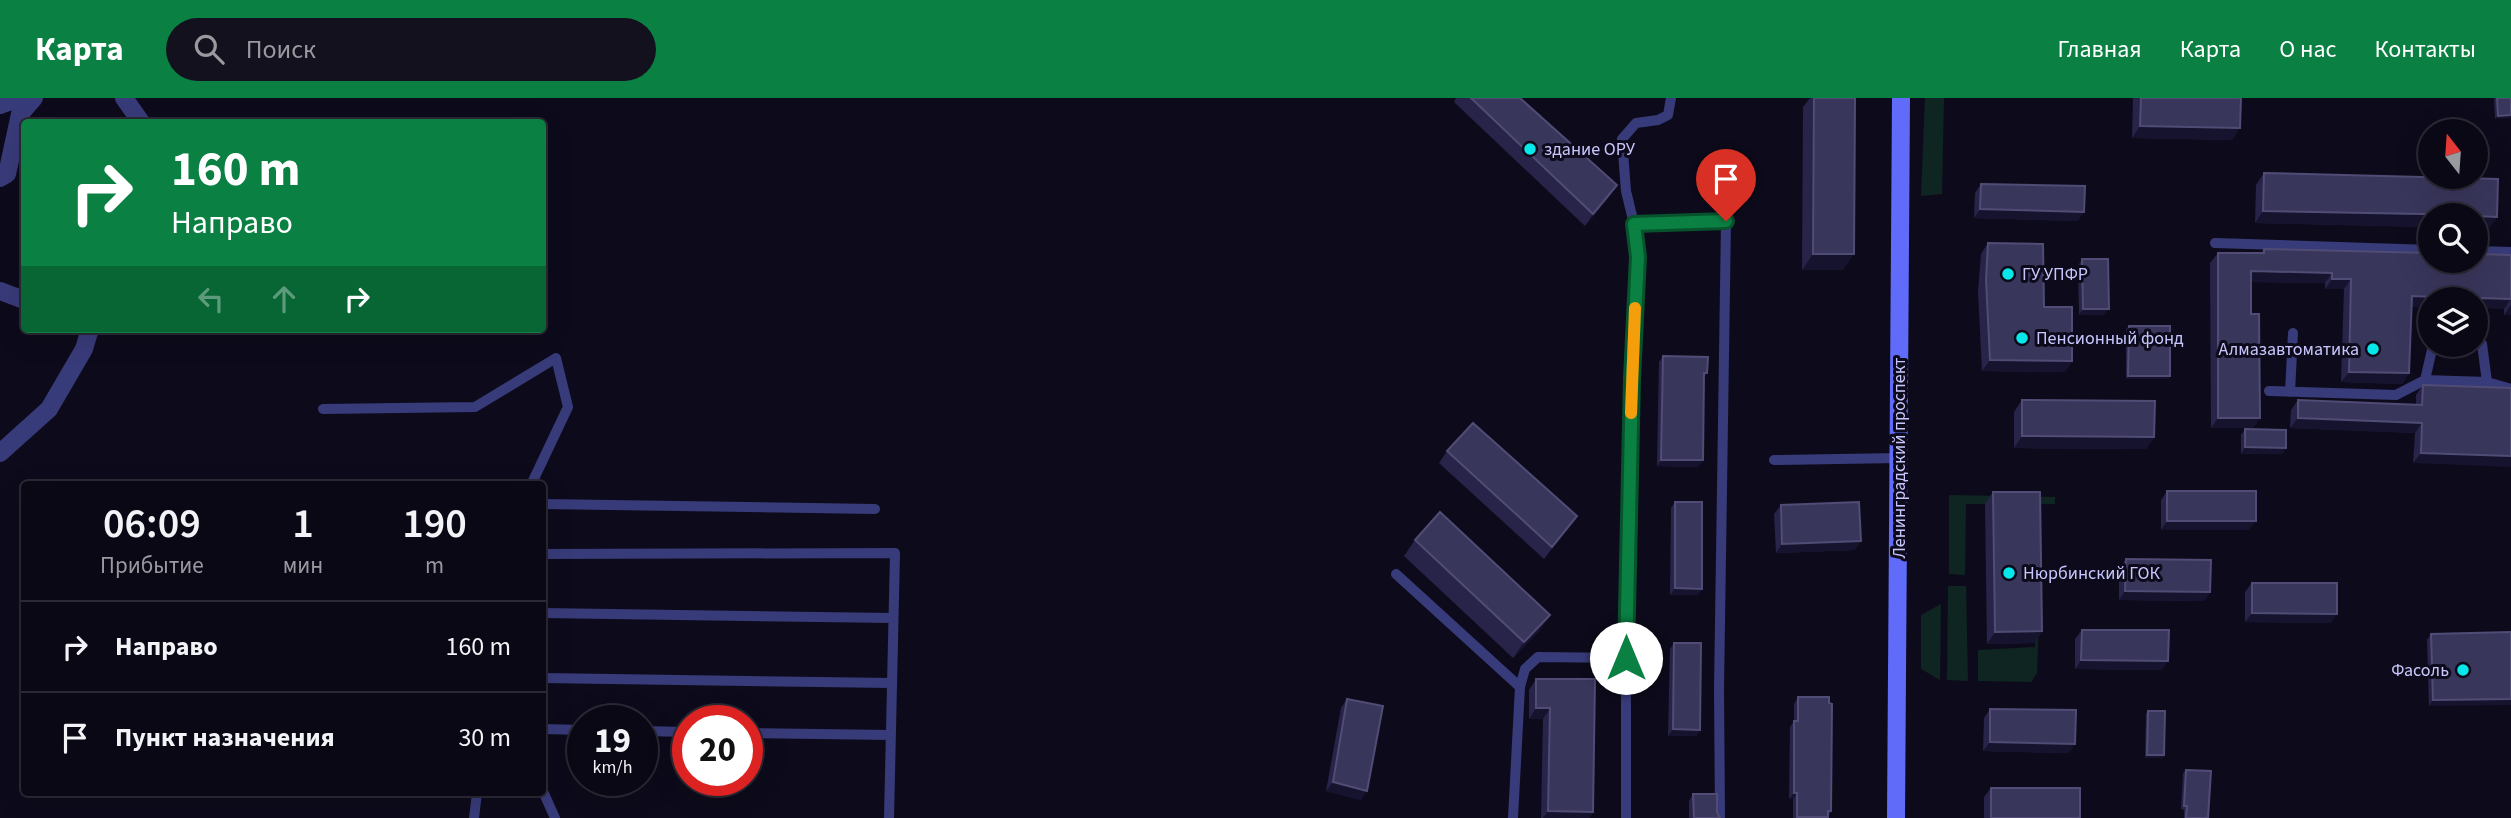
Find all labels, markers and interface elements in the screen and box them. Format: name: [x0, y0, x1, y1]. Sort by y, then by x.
search box: [166, 18, 656, 81]
text: Карта: [35, 26, 124, 73]
icon: search: [190, 30, 228, 68]
text: Поиск: [246, 31, 316, 68]
text: Главная: [2057, 32, 2142, 67]
text: Карта: [2180, 32, 2241, 67]
text: О нас: [2279, 32, 2336, 67]
text: Контакты: [2374, 32, 2476, 67]
north arrow: [2418, 119, 2488, 189]
map controls: [2418, 119, 2488, 357]
text: 160 m: [171, 135, 300, 205]
place label: здание ОРУ: [1544, 137, 1636, 162]
marker: здание ОРУ: [1522, 141, 1538, 157]
icon: right: [56, 147, 147, 238]
pin: [1696, 149, 1756, 221]
icon: arrive: [1707, 160, 1745, 198]
text: Направо: [171, 200, 293, 246]
button: search: [2418, 203, 2488, 273]
place label: ГУ УПФР: [2022, 262, 2088, 287]
marker: ГУ УПФР: [2000, 266, 2016, 282]
icon: left: [192, 280, 230, 318]
icon: ahead: [265, 280, 303, 318]
icon: right: [338, 280, 376, 318]
button: layers: [2418, 287, 2488, 357]
place label: Пенсионный фонд: [2036, 326, 2184, 351]
marker: Пенсионный фонд: [2014, 330, 2030, 346]
place label: Алмазавтоматика: [2219, 337, 2359, 362]
marker: Алмазавтоматика: [2365, 341, 2381, 357]
street label: Ленинградский проспект: [1887, 357, 1912, 559]
text: 06:09: [103, 494, 201, 554]
text: 1: [292, 494, 314, 554]
text: 190: [402, 494, 467, 554]
text: Прибытие: [100, 549, 204, 582]
text: мин: [283, 549, 323, 582]
text: m: [425, 549, 444, 582]
place label: Нюрбинский ГОК: [2023, 561, 2160, 586]
marker: Нюрбинский ГОК: [2001, 565, 2017, 581]
position arrow: [1589, 621, 1663, 695]
icon: right: [56, 628, 94, 666]
text: Направо: [115, 628, 218, 665]
text: 160 m: [445, 628, 511, 665]
place label: Фасоль: [2391, 658, 2449, 683]
marker: Фасоль: [2455, 662, 2471, 678]
speed limit sign: 20: [672, 705, 763, 796]
text: 19: [594, 716, 631, 766]
icon: arrive: [56, 719, 94, 757]
text: Пункт назначения: [115, 719, 335, 756]
text: 30 m: [458, 719, 511, 756]
text: km/h: [593, 755, 632, 780]

